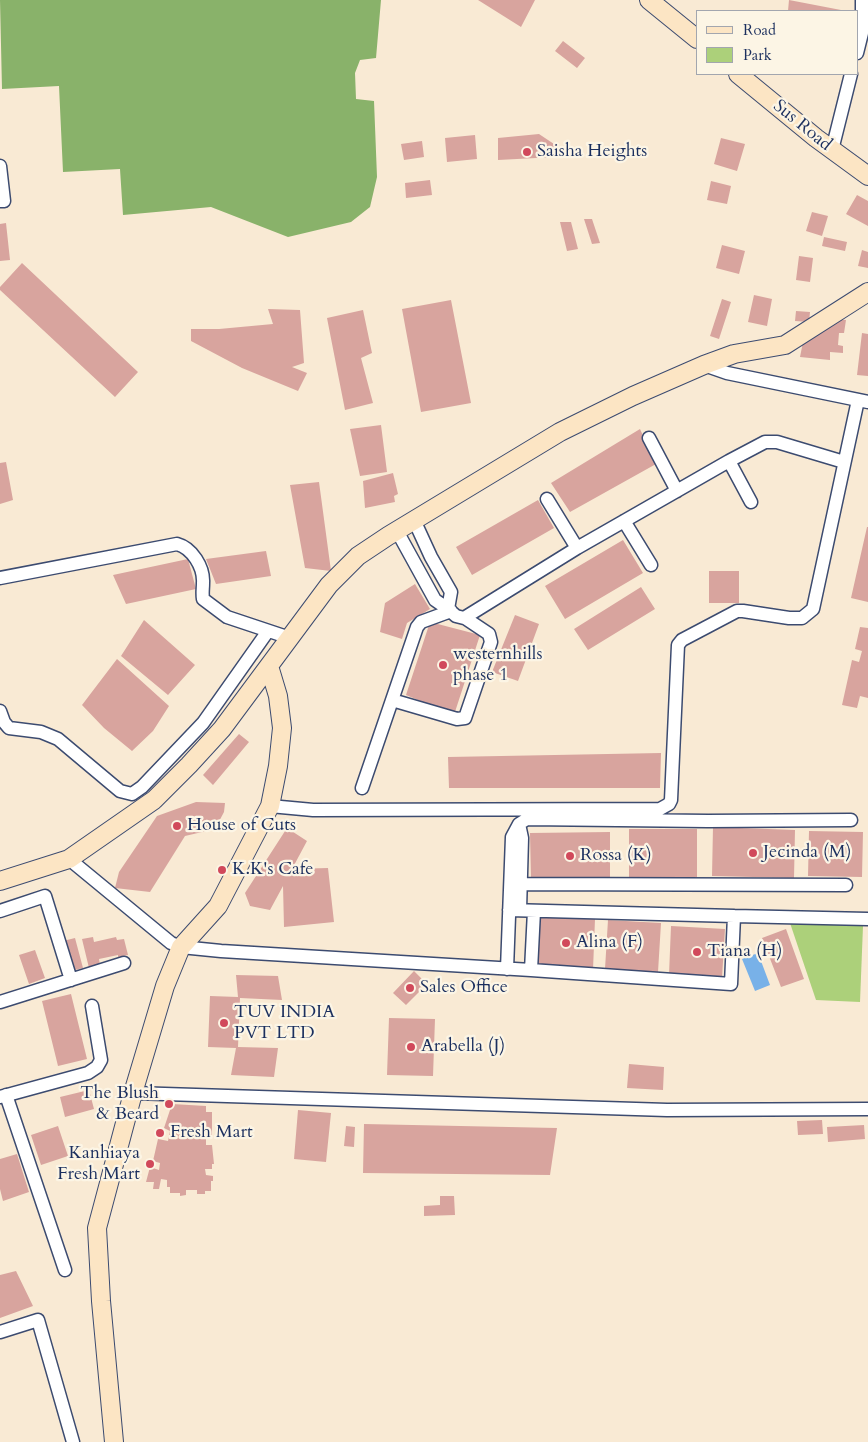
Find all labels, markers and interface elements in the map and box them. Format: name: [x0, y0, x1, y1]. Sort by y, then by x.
legend: [696, 10, 858, 75]
text: Road: [743, 20, 776, 40]
text: Park: [743, 45, 772, 65]
street label: Sus Road: [768, 96, 836, 156]
place label: Saisha Heights: [537, 141, 647, 163]
marker: Saisha Heights: [521, 146, 533, 158]
place label: westernhills phase 1: [453, 644, 542, 686]
marker: westernhills phase 1: [437, 659, 449, 671]
place label: House of Cuts: [187, 815, 296, 837]
marker: House of Cuts: [171, 820, 183, 832]
place label: Jecinda (M): [763, 842, 851, 864]
place label: Rossa (K): [580, 845, 652, 867]
marker: Jecinda (M): [747, 847, 759, 859]
marker: Rossa (K): [564, 850, 576, 862]
place label: K.K's Cafe: [232, 859, 314, 881]
marker: K.K's Cafe: [216, 864, 228, 876]
place label: Alina (F): [576, 932, 643, 954]
marker: Alina (F): [560, 937, 572, 949]
place label: Tiana (H): [707, 941, 782, 963]
marker: Tiana (H): [691, 946, 703, 958]
place label: Sales Office: [420, 977, 508, 999]
marker: Sales Office: [404, 982, 416, 994]
place label: TUV INDIA PVT LTD: [234, 1002, 335, 1044]
marker: TUV INDIA PVT LTD: [218, 1017, 230, 1029]
place label: Arabella (J): [421, 1036, 505, 1058]
marker: Arabella (J): [405, 1041, 417, 1053]
place label: The Blush & Beard: [80, 1083, 159, 1126]
marker: The Blush & Beard: [163, 1098, 175, 1110]
place label: Fresh Mart: [170, 1122, 253, 1144]
marker: Fresh Mart: [154, 1127, 166, 1139]
place label: Kanhiaya Fresh Mart: [57, 1143, 140, 1186]
marker: Kanhiaya Fresh Mart: [144, 1158, 156, 1170]

